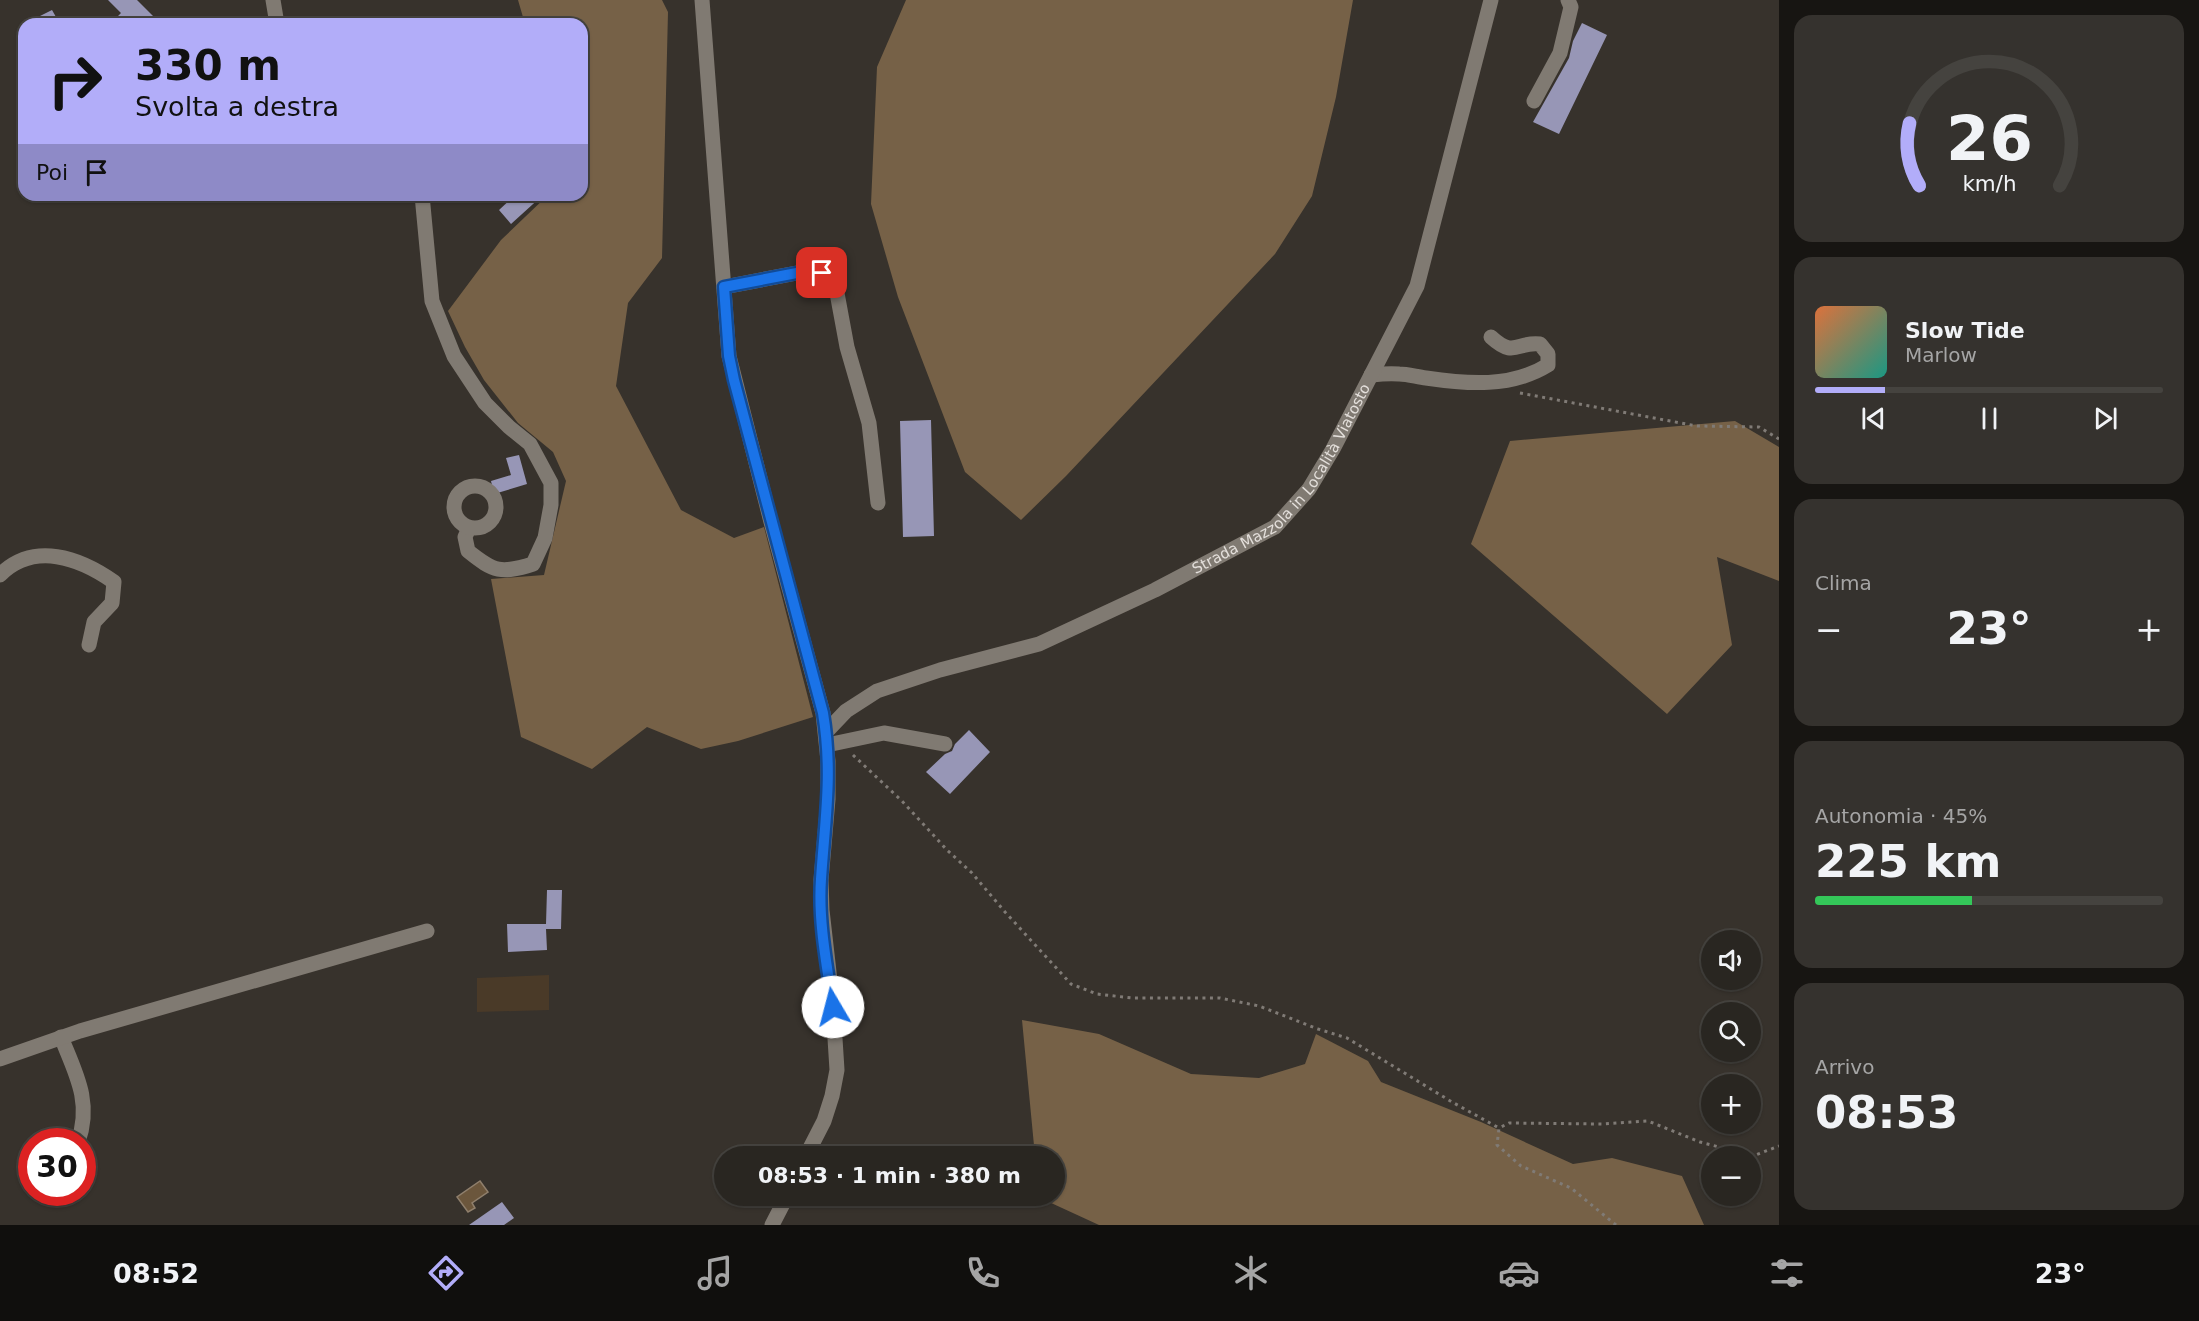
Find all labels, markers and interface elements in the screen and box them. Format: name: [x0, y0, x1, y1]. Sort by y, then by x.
text: 330 m: [135, 41, 281, 90]
icon: right: [36, 42, 114, 120]
text: Svolta a destra: [135, 91, 339, 122]
text: 26: [1946, 102, 2032, 175]
icon: arrive: [80, 156, 113, 189]
text: Poi: [36, 160, 68, 185]
text: km/h: [1962, 171, 2016, 196]
pin: [796, 247, 847, 298]
icon: arrive: [805, 256, 838, 289]
text: Slow Tide: [1905, 318, 2025, 343]
text: Marlow: [1905, 343, 1977, 367]
street label: Strada Mazzola in Località Viatosto: [1189, 381, 1374, 578]
icon: previous: [1857, 402, 1890, 435]
icon: pause: [1973, 402, 2006, 435]
icon: next: [2089, 402, 2122, 435]
text: Clima: [1815, 571, 1872, 595]
text: 23°: [1946, 602, 2032, 655]
text: −: [1815, 610, 1843, 649]
text: +: [2135, 610, 2163, 649]
text: Autonomia · 45%: [1815, 804, 1987, 828]
text: 225 km: [1815, 835, 2001, 888]
map controls: [1701, 930, 1761, 1206]
button: sound: [1701, 930, 1761, 990]
position arrow: [801, 975, 865, 1039]
button: search: [1701, 1002, 1761, 1062]
text: Arrivo: [1815, 1055, 1874, 1079]
button: +: [1701, 1074, 1761, 1134]
text: 08:53: [1815, 1086, 1958, 1139]
speed limit sign: 30: [18, 1128, 96, 1206]
button: −: [1701, 1146, 1761, 1206]
text: 08:53 · 1 min · 380 m: [758, 1163, 1021, 1188]
icon: directions: [425, 1252, 467, 1294]
icon: music: [694, 1252, 736, 1294]
icon: phone: [962, 1252, 1004, 1294]
icon: climate: [1230, 1252, 1272, 1294]
icon: car: [1498, 1252, 1540, 1294]
icon: filters: [1766, 1252, 1808, 1294]
text: 08:52: [113, 1258, 199, 1289]
text: 23°: [2035, 1258, 2086, 1289]

